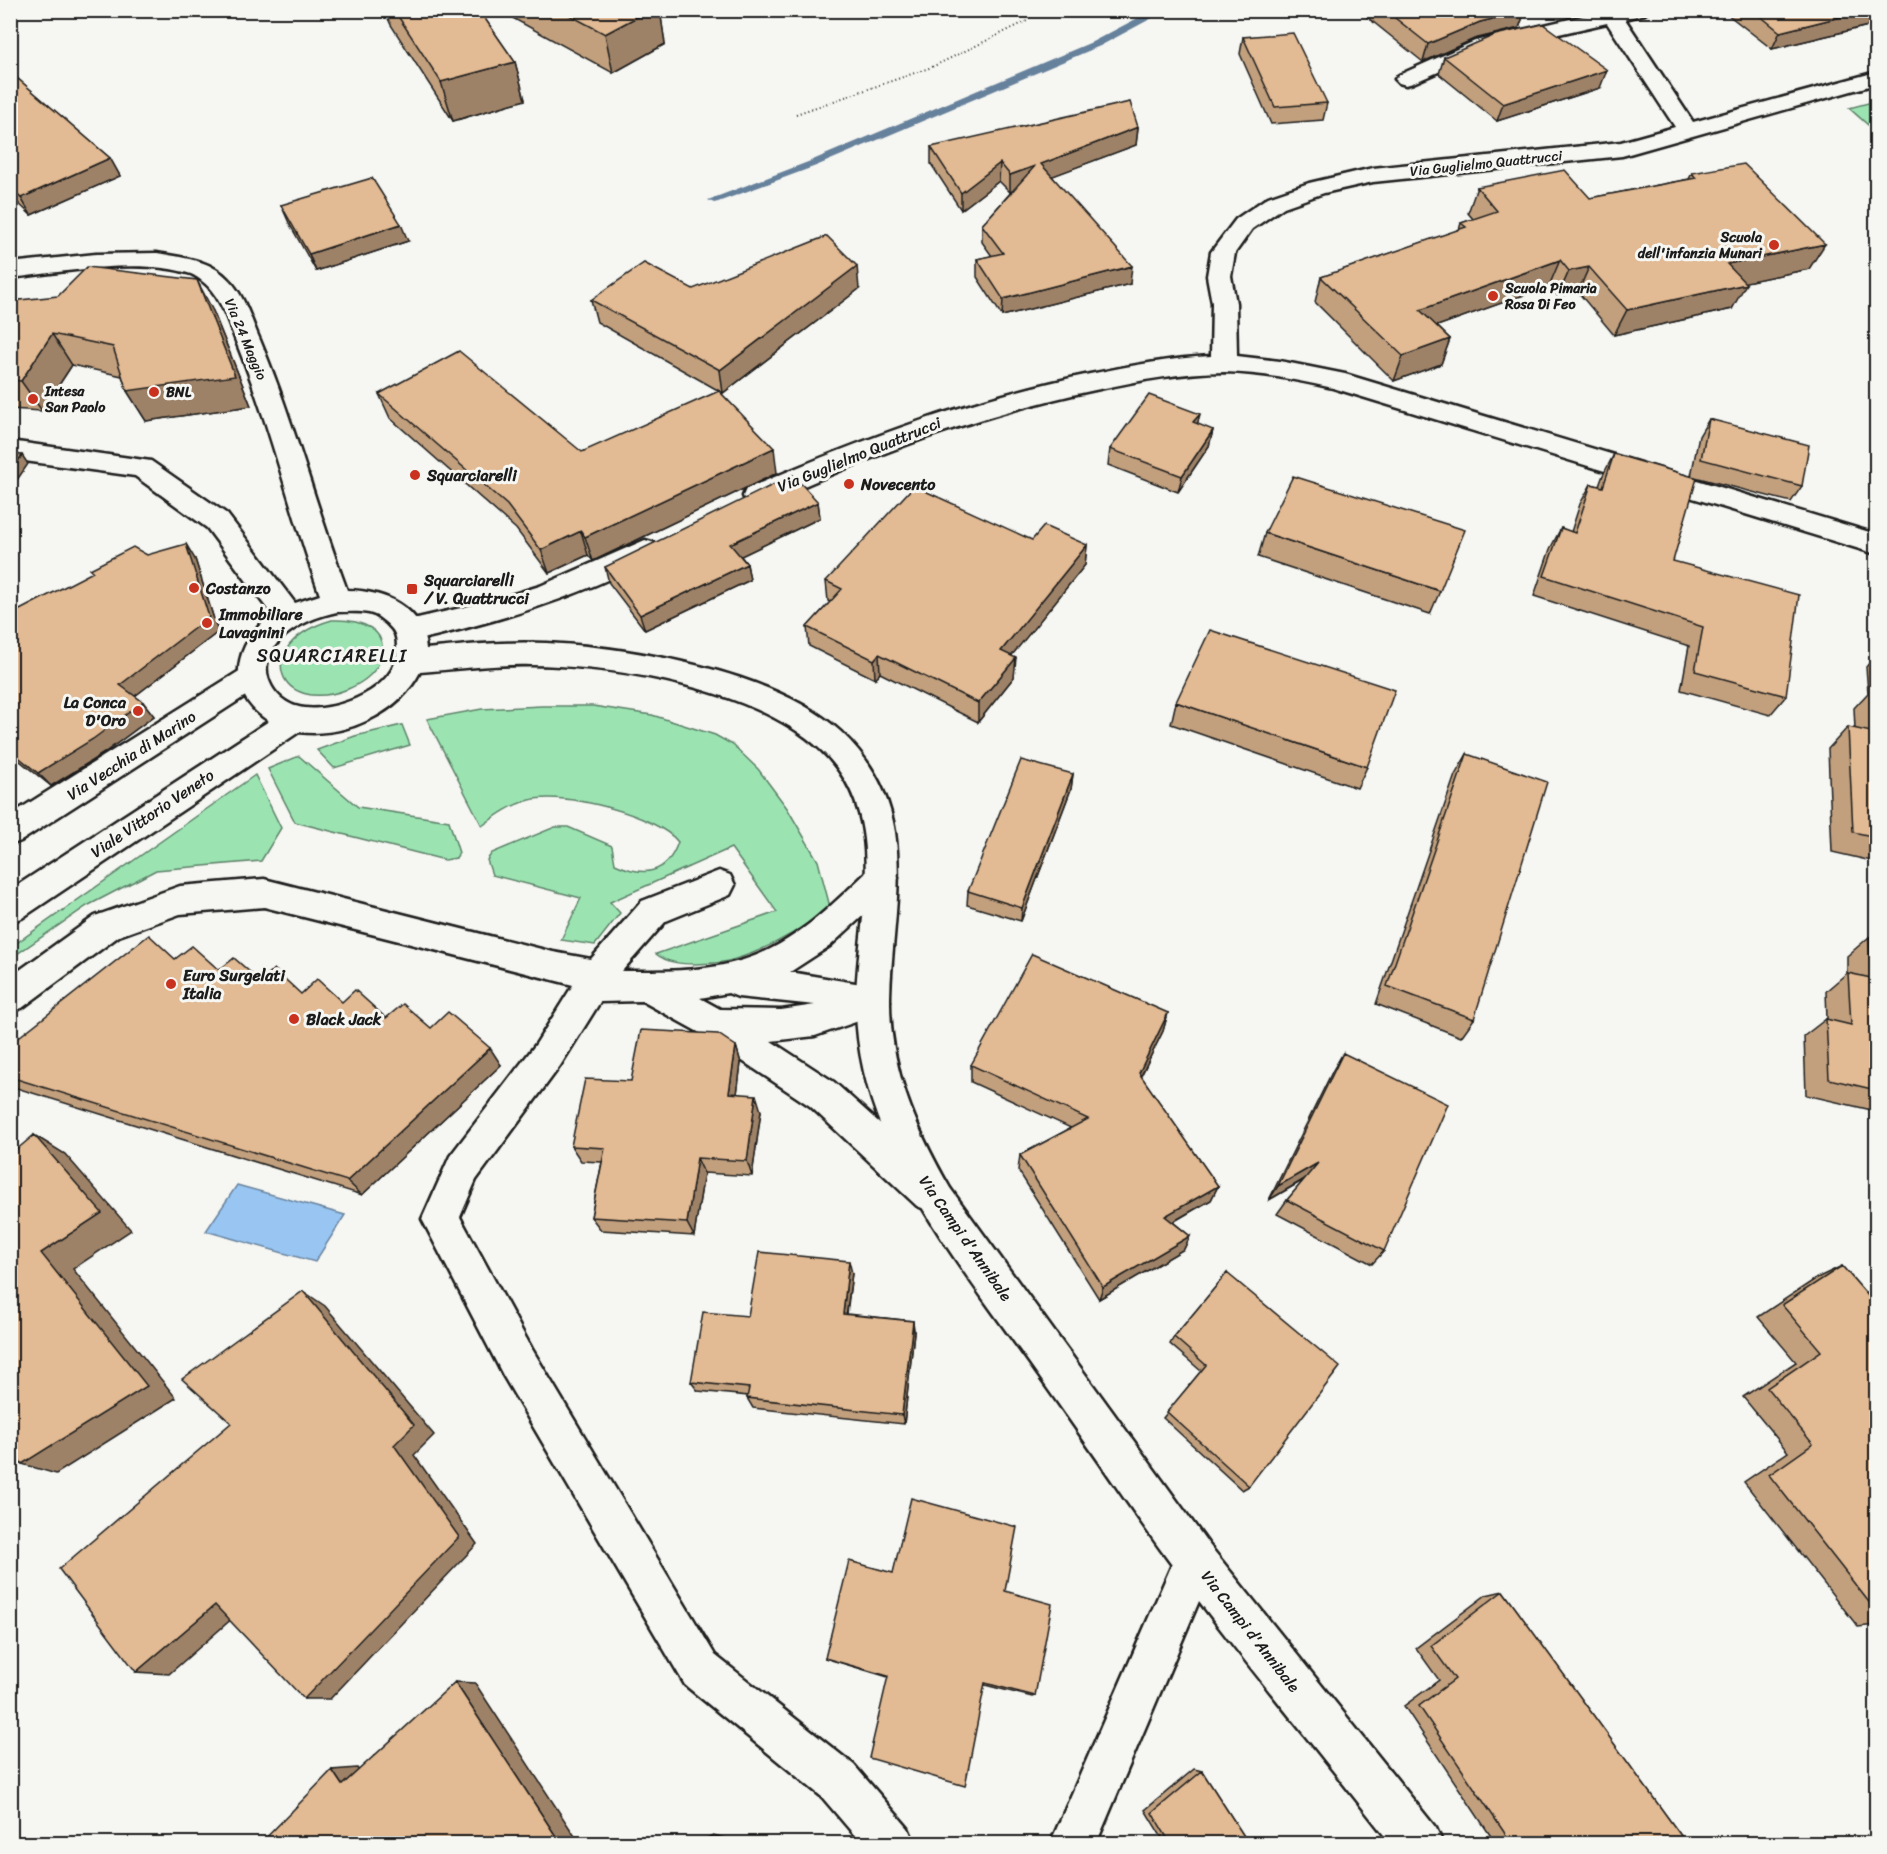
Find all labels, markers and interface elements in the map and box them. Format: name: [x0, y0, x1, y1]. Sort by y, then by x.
street label: Via Guglielmo Quattrucci: [1409, 143, 1564, 184]
place label: Scuola dell'infanzia Munari: [1638, 225, 1763, 266]
marker: Scuola dell'infanzia Munari: [1767, 238, 1781, 252]
place label: Scuola Pimaria Rosa Di Feo: [1504, 276, 1597, 317]
marker: Scuola Pimaria Rosa Di Feo: [1486, 289, 1500, 303]
street label: Via 24 Maggio: [217, 294, 274, 384]
place label: Intesa San Paolo: [44, 379, 106, 420]
place label: BNL: [166, 380, 192, 405]
marker: BNL: [147, 385, 161, 399]
marker: Intesa San Paolo: [26, 392, 40, 406]
street label: Via Guglielmo Quattrucci: [773, 408, 946, 501]
place label: Squarciarelli: [426, 461, 517, 490]
marker: Squarciarelli: [408, 468, 422, 482]
place label: Novecento: [860, 470, 936, 499]
marker: Novecento: [842, 477, 856, 491]
place label: Squarciarelli / V. Quattrucci: [423, 566, 530, 613]
place label: Costanzo: [205, 574, 271, 603]
marker: Costanzo: [187, 581, 201, 595]
marker: Squarciarelli / V. Quattrucci: [405, 582, 419, 596]
place label: Immobiliare Lavagnini: [218, 600, 304, 647]
marker: Immobiliare Lavagnini: [200, 616, 214, 630]
district label: SQUARCIARELLI: [256, 640, 408, 672]
place label: La Conca D'Oro: [64, 688, 127, 735]
street label: Via Vecchia di Marino: [60, 702, 202, 808]
marker: La Conca D'Oro: [131, 704, 145, 718]
street label: Viale Vittorio Veneto: [84, 761, 220, 866]
place label: Euro Surgelati Italia: [182, 961, 285, 1008]
marker: Euro Surgelati Italia: [164, 977, 178, 991]
place label: Black Jack: [306, 1005, 382, 1034]
marker: Black Jack: [287, 1012, 301, 1026]
street label: Via Campi d'Annibale: [911, 1169, 1020, 1308]
street label: Via Campi d'Annibale: [1193, 1564, 1308, 1699]

